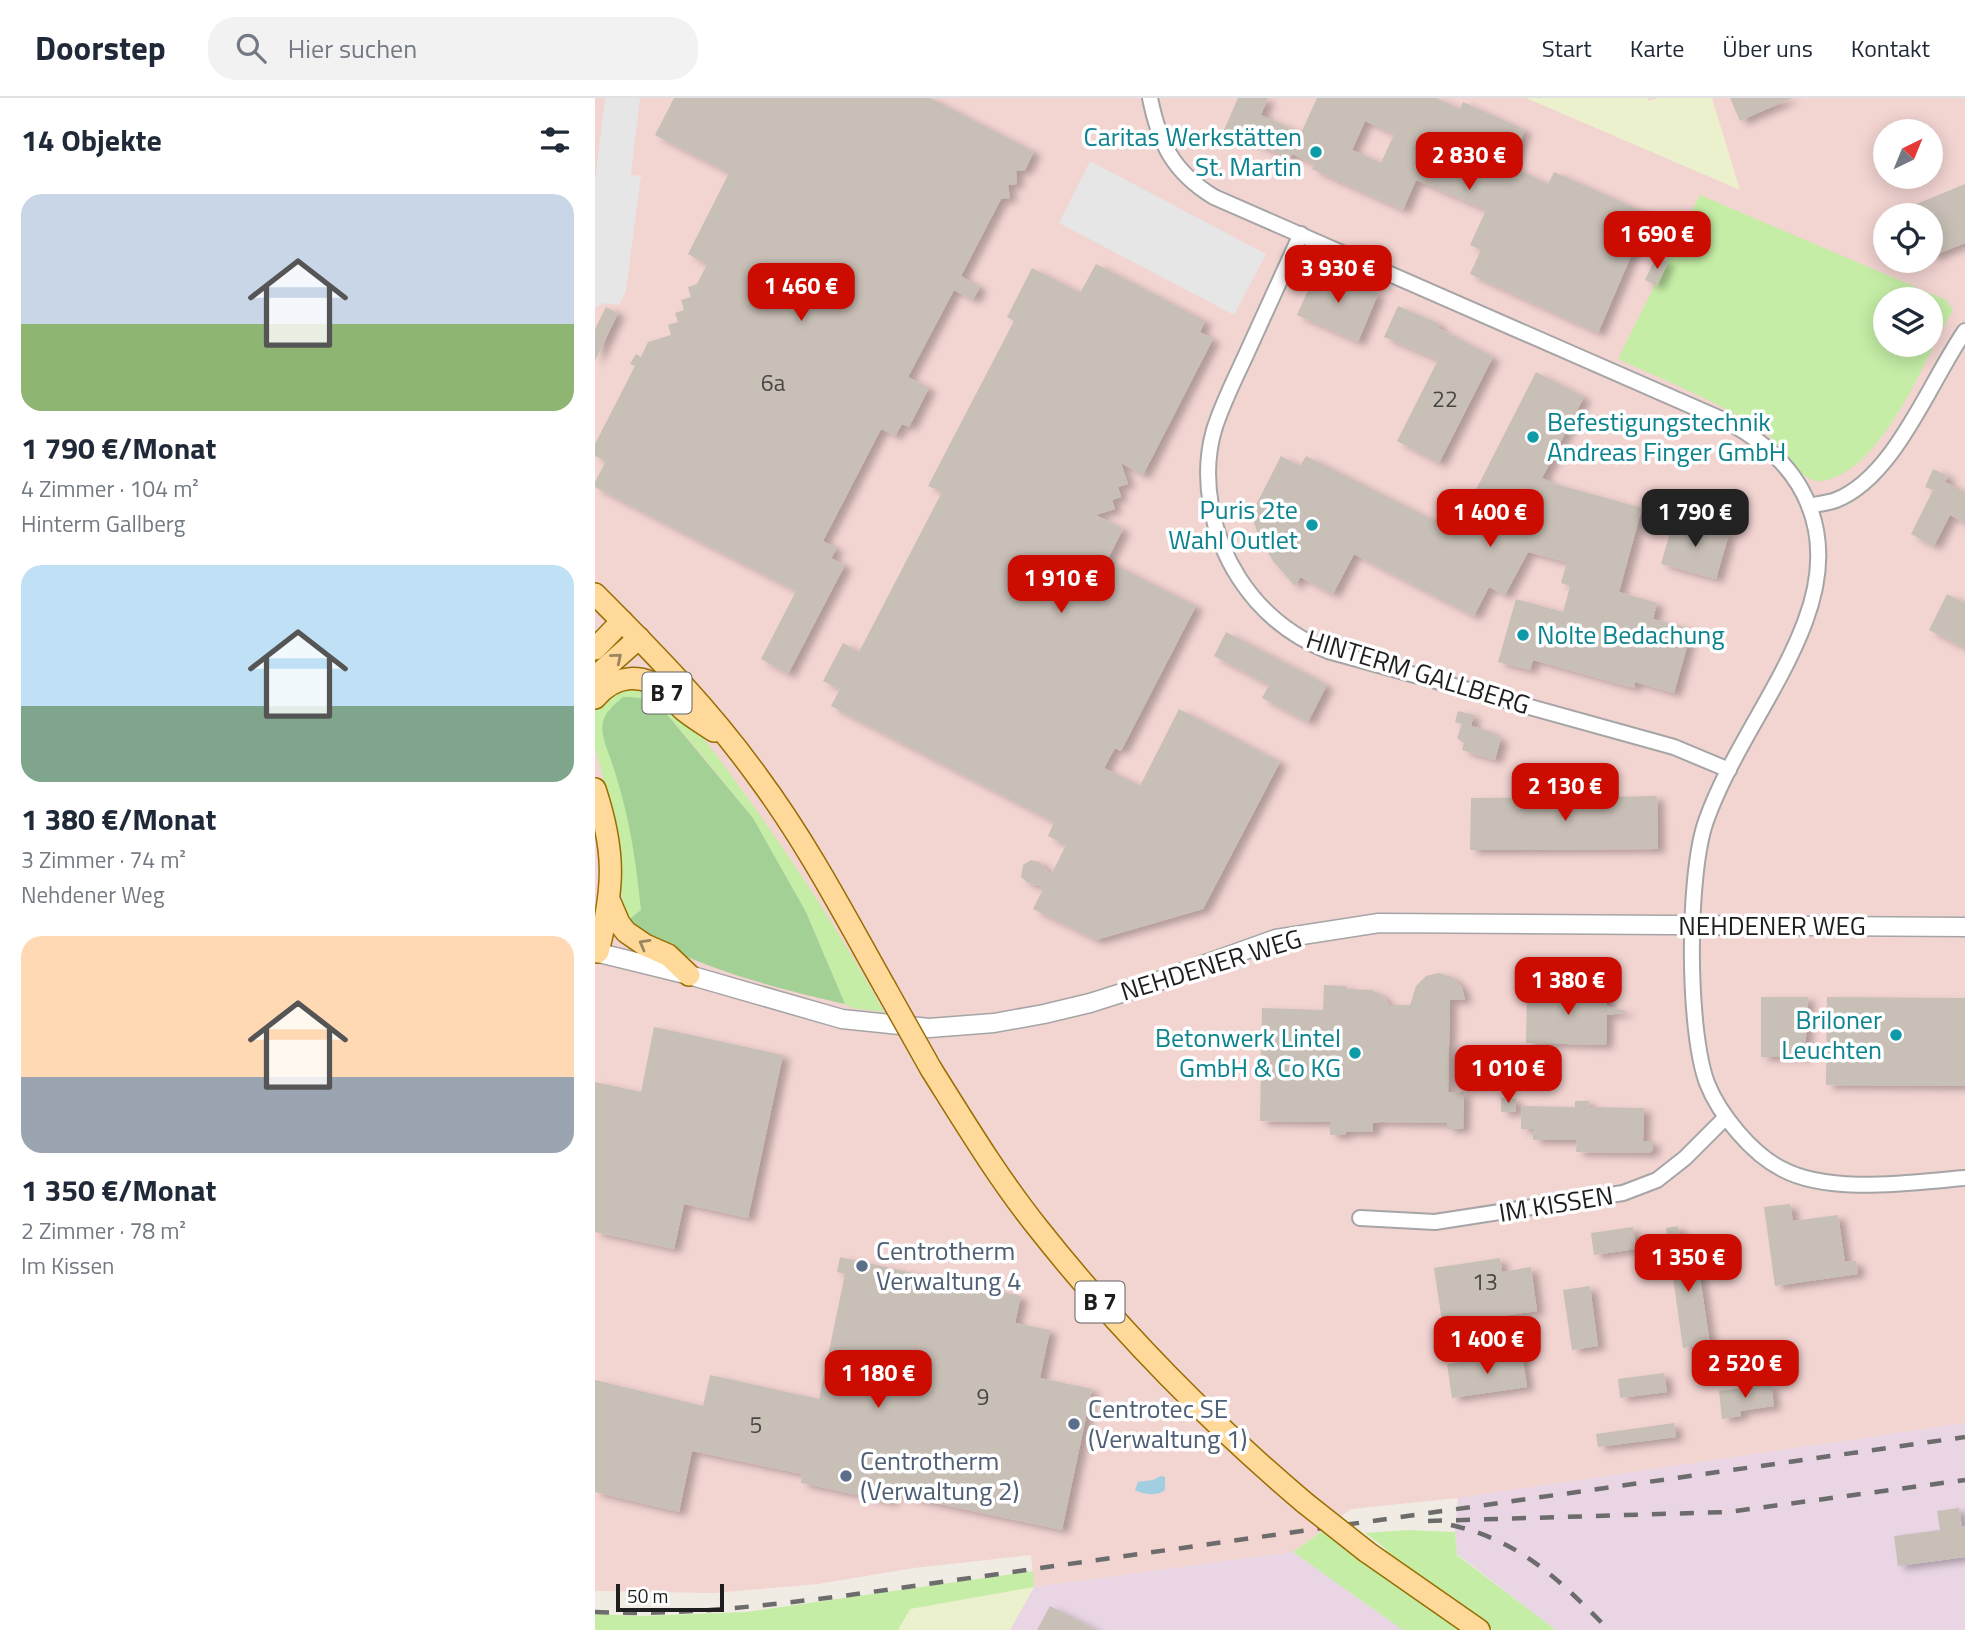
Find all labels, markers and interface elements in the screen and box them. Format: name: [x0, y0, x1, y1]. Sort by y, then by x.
search box: [208, 17, 698, 80]
text: Doorstep: [35, 23, 166, 73]
icon: search: [232, 29, 270, 67]
text: Hier suchen: [288, 29, 417, 68]
text: Start: [1542, 30, 1592, 66]
text: Karte: [1630, 30, 1684, 66]
text: Über uns: [1722, 30, 1813, 66]
text: Kontakt: [1851, 30, 1930, 66]
text: 14 Objekte: [21, 117, 162, 163]
place label: Caritas Werkstätten St. Martin: [1083, 117, 1302, 186]
north arrow: [1873, 119, 1943, 189]
map controls: [1873, 119, 1943, 357]
icon: filters: [536, 121, 574, 159]
pin: 2 830 €: [1404, 132, 1534, 192]
text: 2 830 €: [1432, 137, 1506, 172]
marker: Caritas Werkstätten St. Martin: [1308, 144, 1324, 160]
button: locate: [1873, 203, 1943, 273]
pin: 1 690 €: [1592, 212, 1722, 271]
text: 1 690 €: [1620, 216, 1694, 251]
icon: home: [235, 240, 361, 366]
pin: 3 930 €: [1273, 246, 1403, 305]
text: 3 930 €: [1301, 250, 1375, 285]
pin: 1 460 €: [736, 264, 866, 323]
text: 1 460 €: [764, 268, 838, 303]
button: layers: [1873, 287, 1943, 357]
house number: 6a: [761, 365, 786, 400]
house number: 22: [1432, 381, 1458, 416]
place label: Befestigungstechnik Andreas Finger GmbH: [1547, 402, 1786, 471]
text: 1 790 €/Monat: [21, 425, 217, 471]
marker: Befestigungstechnik Andreas Finger GmbH: [1525, 429, 1541, 445]
text: 4 Zimmer · 104 m²: [21, 471, 199, 506]
place label: Puris 2te Wahl Outlet: [1168, 490, 1298, 559]
pin: 1 400 €: [1425, 490, 1555, 549]
pin: 1 790 €: [1630, 490, 1760, 549]
text: 1 400 €: [1453, 494, 1527, 529]
text: 1 790 €: [1658, 494, 1732, 529]
text: Hinterm Gallberg: [21, 506, 185, 541]
marker: Puris 2te Wahl Outlet: [1304, 517, 1320, 533]
pin: 1 910 €: [996, 556, 1126, 615]
text: 1 910 €: [1024, 560, 1098, 595]
icon: home: [235, 611, 361, 737]
place label: Nolte Bedachung: [1537, 615, 1725, 654]
street label: HINTERM GALLBERG: [1302, 619, 1535, 724]
marker: Nolte Bedachung: [1515, 627, 1531, 643]
one-way arrow: [609, 654, 622, 666]
road number: B 7: [643, 672, 691, 714]
pin: 2 130 €: [1500, 764, 1630, 823]
text: 2 130 €: [1528, 768, 1602, 803]
text: 1 380 €/Monat: [21, 796, 217, 842]
text: 3 Zimmer · 74 m²: [21, 842, 186, 877]
text: Nehdener Weg: [21, 877, 165, 912]
street label: NEHDENER WEG: [1678, 906, 1866, 945]
street label: NEHDENER WEG: [1115, 918, 1306, 1011]
one-way arrow: [639, 939, 651, 952]
pin: 1 380 €: [1503, 958, 1633, 1017]
text: 1 380 €: [1531, 962, 1605, 997]
icon: home: [235, 982, 361, 1108]
place label: Briloner Leuchten: [1781, 1000, 1882, 1069]
place label: Betonwerk Lintel GmbH & Co KG: [1155, 1018, 1341, 1087]
marker: Briloner Leuchten: [1888, 1027, 1904, 1043]
marker: Betonwerk Lintel GmbH & Co KG: [1347, 1045, 1363, 1061]
pin: 1 010 €: [1443, 1046, 1573, 1105]
text: 1 010 €: [1471, 1050, 1545, 1085]
text: 1 350 €/Monat: [21, 1167, 217, 1213]
street label: IM KISSEN: [1496, 1175, 1616, 1232]
text: 2 Zimmer · 78 m²: [21, 1213, 186, 1248]
place label: Centrotherm Verwaltung 4: [876, 1231, 1022, 1300]
pin: 1 350 €: [1623, 1234, 1753, 1294]
text: 1 350 €: [1651, 1239, 1725, 1274]
text: Im Kissen: [21, 1248, 114, 1283]
marker: Centrotherm Verwaltung 4: [854, 1258, 870, 1274]
house number: 13: [1472, 1264, 1498, 1299]
road number: B 7: [1075, 1282, 1125, 1322]
pin: 1 400 €: [1422, 1316, 1552, 1376]
text: 1 400 €: [1450, 1321, 1524, 1356]
pin: 2 520 €: [1680, 1340, 1810, 1400]
text: 2 520 €: [1708, 1345, 1782, 1380]
pin: 1 180 €: [813, 1350, 943, 1410]
text: 1 180 €: [841, 1355, 915, 1390]
house number: 9: [977, 1379, 989, 1414]
place label: Centrotec SE (Verwaltung 1): [1088, 1389, 1247, 1458]
house number: 5: [750, 1407, 762, 1442]
marker: Centrotec SE (Verwaltung 1): [1066, 1416, 1082, 1432]
place label: Centrotherm (Verwaltung 2): [860, 1441, 1019, 1510]
marker: Centrotherm (Verwaltung 2): [838, 1468, 854, 1484]
scale bar: [616, 1581, 725, 1613]
text: 50 m: [627, 1581, 668, 1610]

